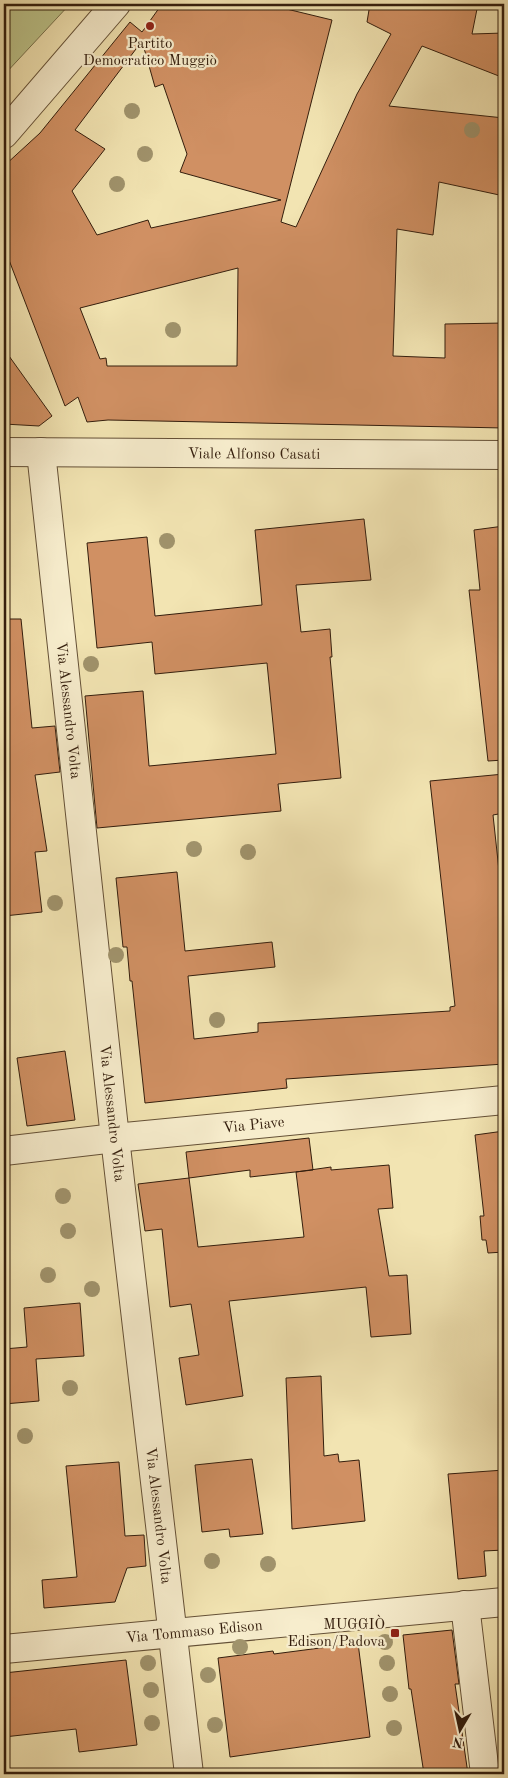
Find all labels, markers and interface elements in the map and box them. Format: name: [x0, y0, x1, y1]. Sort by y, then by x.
marker: Partito Democratico Muggiò: [144, 20, 156, 32]
place label: Partito Democratico Muggiò: [83, 37, 217, 69]
street label: Viale Alfonso Casati: [188, 447, 320, 463]
street label: Via Alessandro Volta: [53, 641, 82, 780]
street label: Via Alessandro Volta: [96, 1044, 126, 1183]
street label: Via Piave: [222, 1115, 285, 1136]
street label: Via Alessandro Volta: [142, 1446, 173, 1585]
place label: MUGGIÒ Edison/Padova: [287, 1614, 386, 1650]
street label: Via Tommaso Edison: [125, 1619, 263, 1647]
marker: MUGGIÒ Edison/Padova: [389, 1627, 401, 1639]
north arrow: [436, 1706, 486, 1756]
text: N: [451, 1734, 465, 1750]

